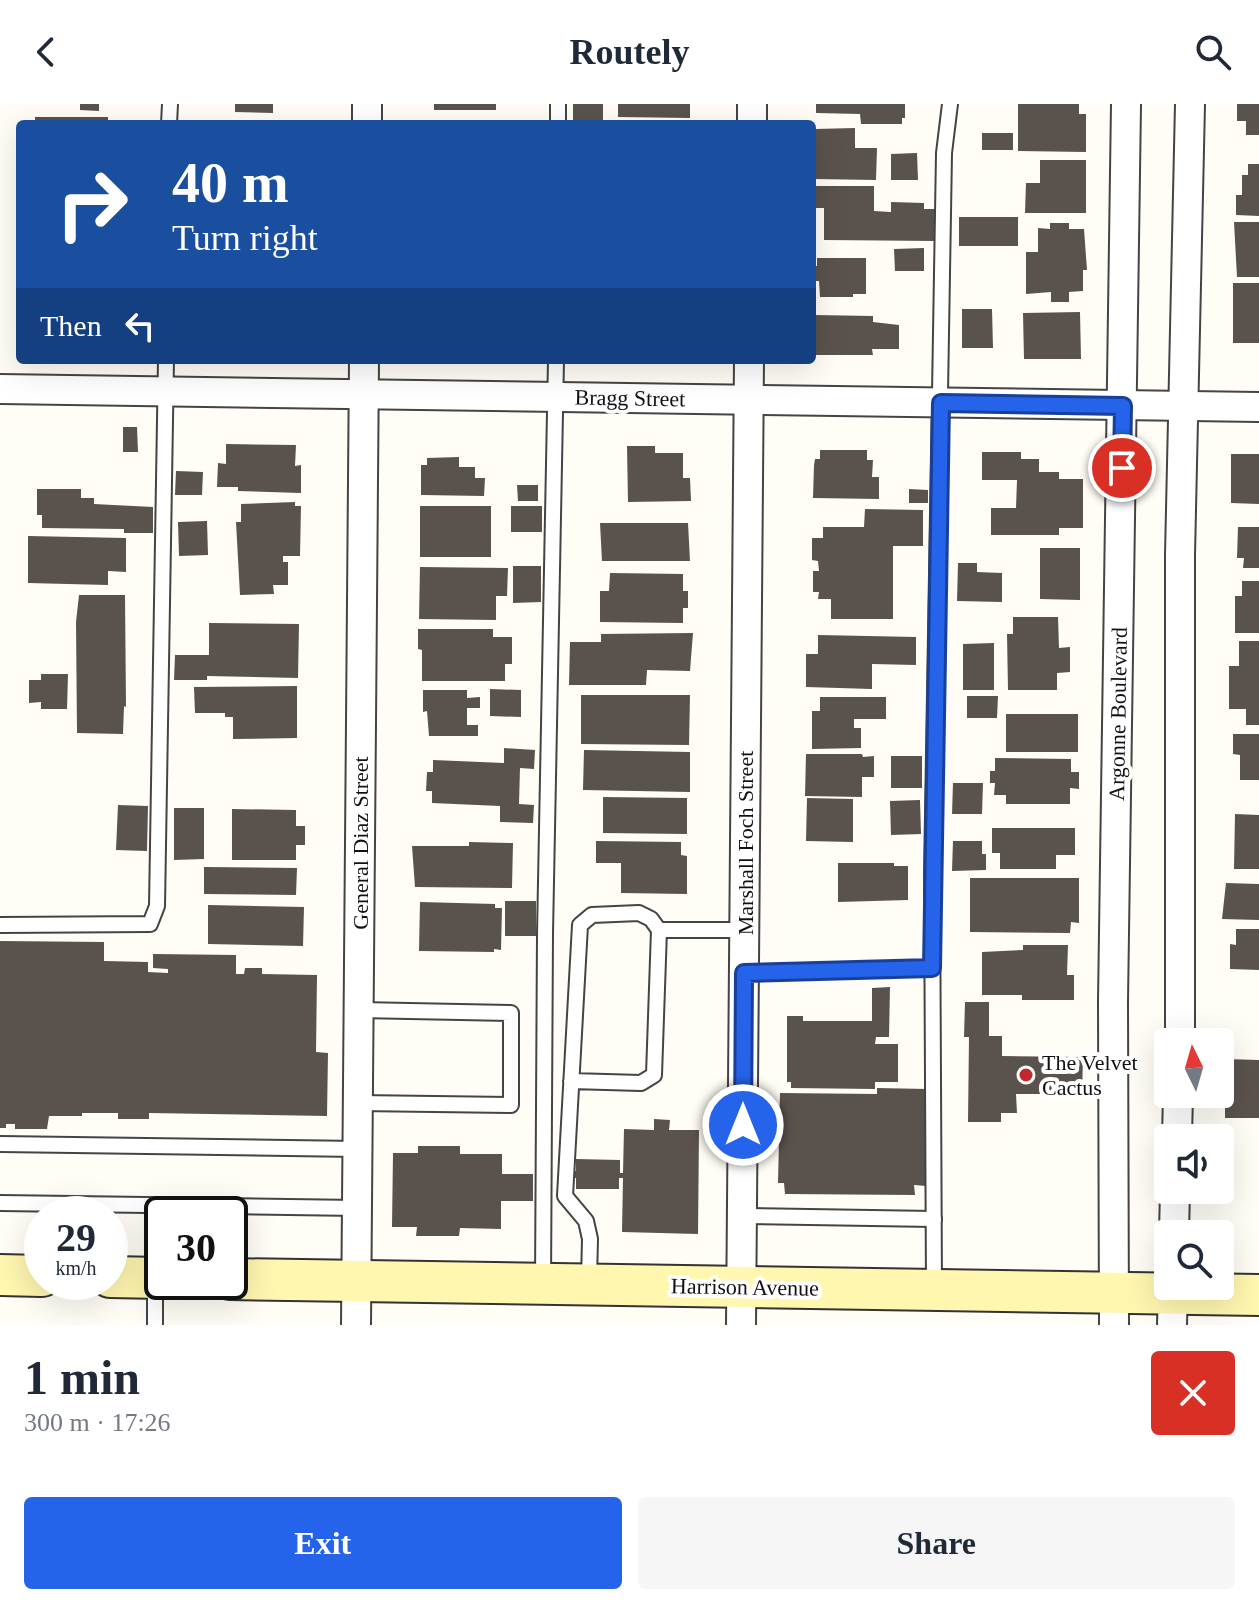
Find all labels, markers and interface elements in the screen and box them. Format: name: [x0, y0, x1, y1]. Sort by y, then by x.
icon: back: [24, 30, 68, 74]
icon: search: [1191, 30, 1235, 74]
text: Routely: [570, 32, 690, 72]
icon: right: [40, 152, 144, 256]
text: 40 m: [172, 152, 289, 214]
text: Turn right: [172, 218, 318, 258]
icon: left: [118, 304, 162, 348]
text: Then: [40, 309, 102, 342]
street label: Bragg Street: [574, 385, 686, 411]
pin: [1088, 434, 1156, 502]
icon: arrive: [1100, 446, 1144, 490]
street label: Argonne Boulevard: [1104, 627, 1132, 801]
street label: Marshall Foch Street: [733, 751, 758, 935]
street label: General Diaz Street: [348, 756, 373, 930]
north arrow: [1154, 1028, 1234, 1108]
map controls: [1154, 1028, 1234, 1300]
place label: The Velvet Cactus: [1042, 1050, 1138, 1100]
marker: The Velvet Cactus: [1017, 1066, 1035, 1084]
position arrow: [701, 1083, 785, 1167]
button: sound: [1154, 1124, 1234, 1204]
speed limit sign: 30: [144, 1196, 248, 1300]
text: 29: [56, 1215, 96, 1260]
button: search: [1154, 1220, 1234, 1300]
text: km/h: [55, 1257, 97, 1279]
street label: Harrison Avenue: [671, 1273, 819, 1301]
text: 1 min: [24, 1351, 140, 1404]
button: close: [1151, 1351, 1235, 1435]
text: 300 m · 17:26: [24, 1408, 171, 1437]
button: Exit: [24, 1497, 622, 1589]
button: Share: [638, 1497, 1235, 1589]

